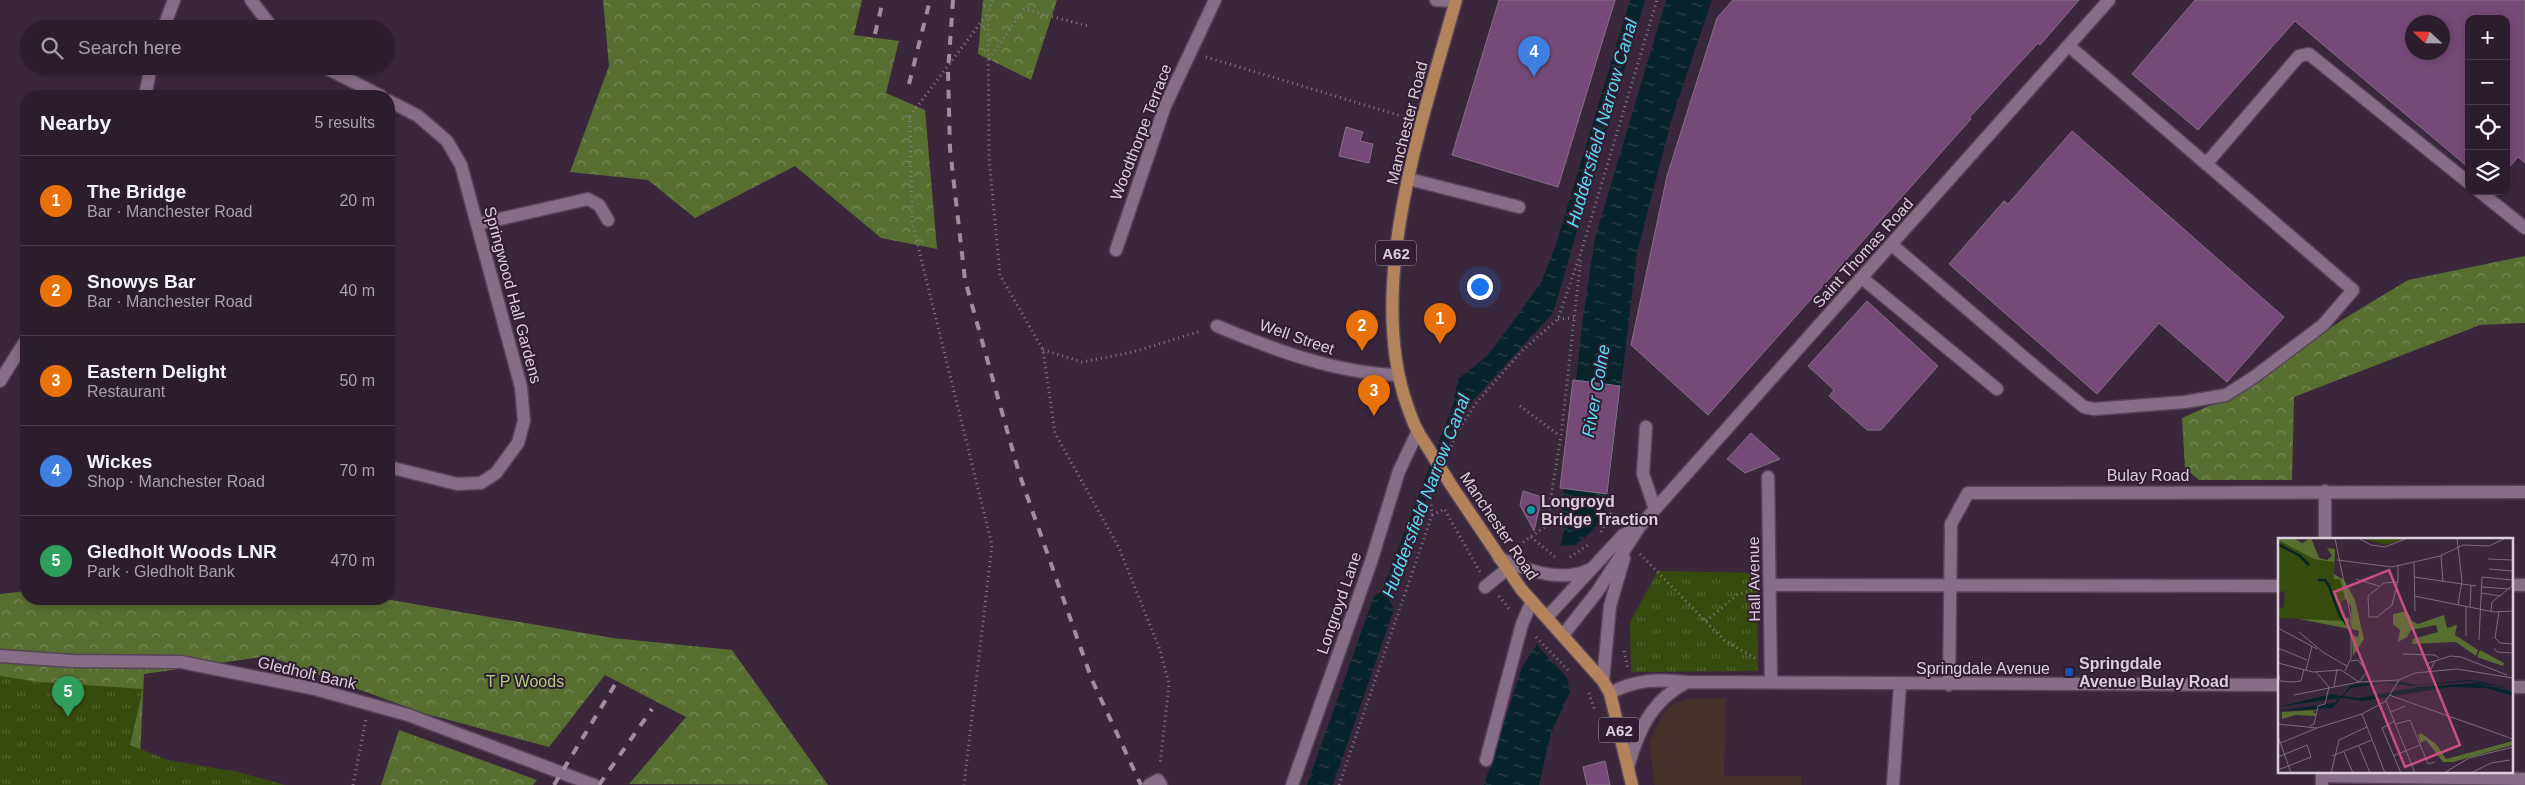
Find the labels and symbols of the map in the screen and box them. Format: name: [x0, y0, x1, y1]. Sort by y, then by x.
water label: Huddersfield Narrow Canal: [1563, 15, 1642, 230]
north arrow: [2405, 15, 2450, 60]
pin: 4: [1518, 36, 1550, 77]
street label: Manchester Road: [1383, 60, 1431, 186]
street label: Woodthorpe Terrace: [1107, 61, 1175, 202]
street label: Saint Thomas Road: [1809, 195, 1917, 311]
street label: Springwood Hall Gardens: [481, 205, 545, 385]
road number: A62: [1376, 240, 1416, 266]
your location: [1467, 274, 1493, 300]
pin: 1: [1424, 303, 1456, 344]
pin: 2: [1346, 310, 1378, 351]
street label: Well Street: [1257, 316, 1337, 358]
water label: River Colne: [1578, 343, 1614, 439]
pin: 3: [1358, 375, 1390, 416]
water label: Huddersfield Narrow Canal: [1378, 391, 1474, 600]
street label: Bulay Road: [2107, 467, 2189, 484]
street label: Manchester Road: [1457, 469, 1541, 583]
place label: Longroyd Bridge Traction: [1541, 493, 1658, 528]
marker: Longroyd Bridge Traction: [1525, 504, 1537, 516]
street label: Hall Avenue: [1745, 536, 1763, 622]
inset map: [2278, 538, 2512, 772]
street label: Longroyd Lane: [1314, 550, 1364, 656]
street label: Gledholt Bank: [256, 653, 359, 693]
place label: Springdale Avenue Bulay Road: [2079, 655, 2229, 690]
street label: Springdale Avenue: [1916, 660, 2050, 677]
marker: Springdale Avenue Bulay Road: [2063, 666, 2075, 678]
park label: T P Woods: [486, 673, 564, 690]
pin: 5: [52, 676, 84, 717]
road number: A62: [1599, 718, 1639, 742]

